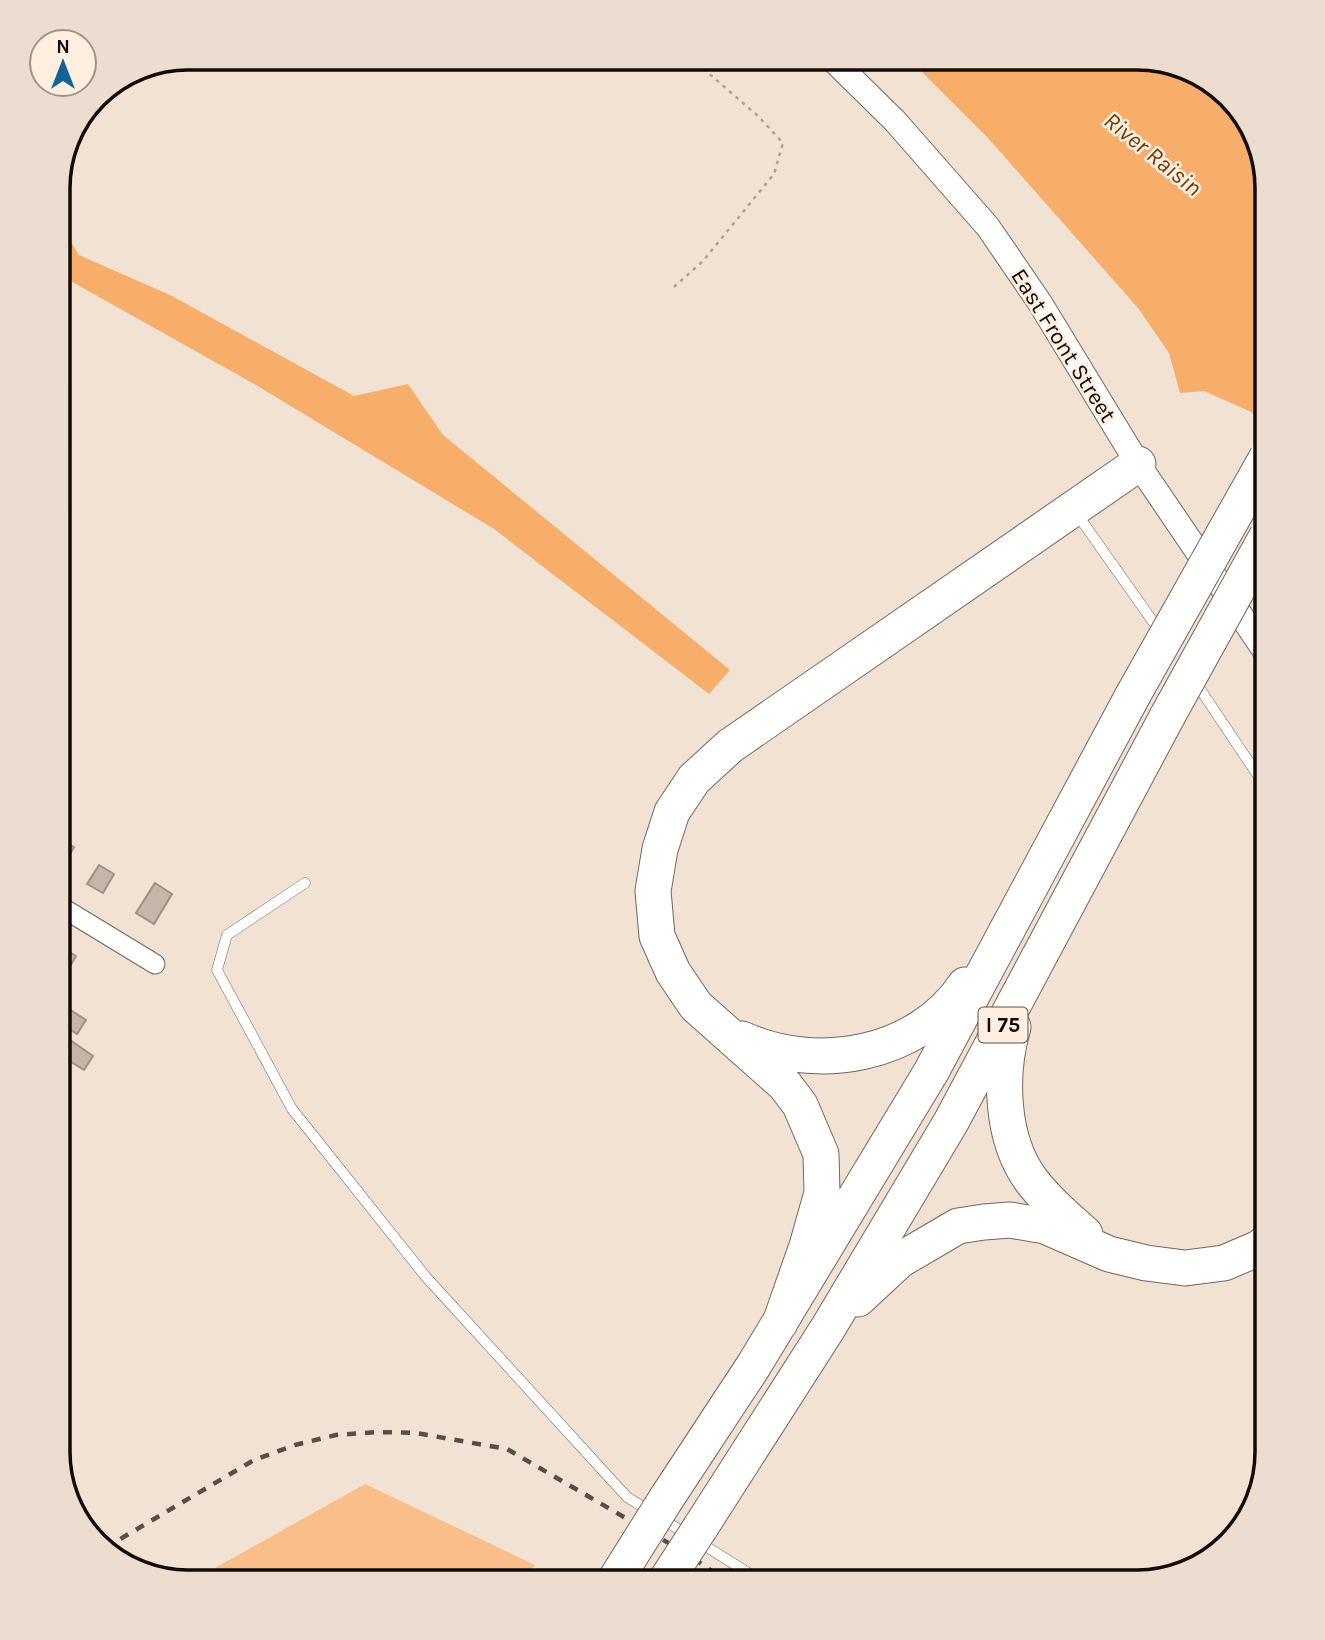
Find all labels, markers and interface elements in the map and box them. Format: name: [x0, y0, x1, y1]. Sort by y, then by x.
north arrow: [28, 28, 98, 98]
text: N: [56, 36, 70, 58]
water label: River Raisin: [1098, 106, 1208, 202]
street label: East Front Street: [1006, 264, 1122, 427]
road number: I 75: [978, 1007, 1028, 1042]

